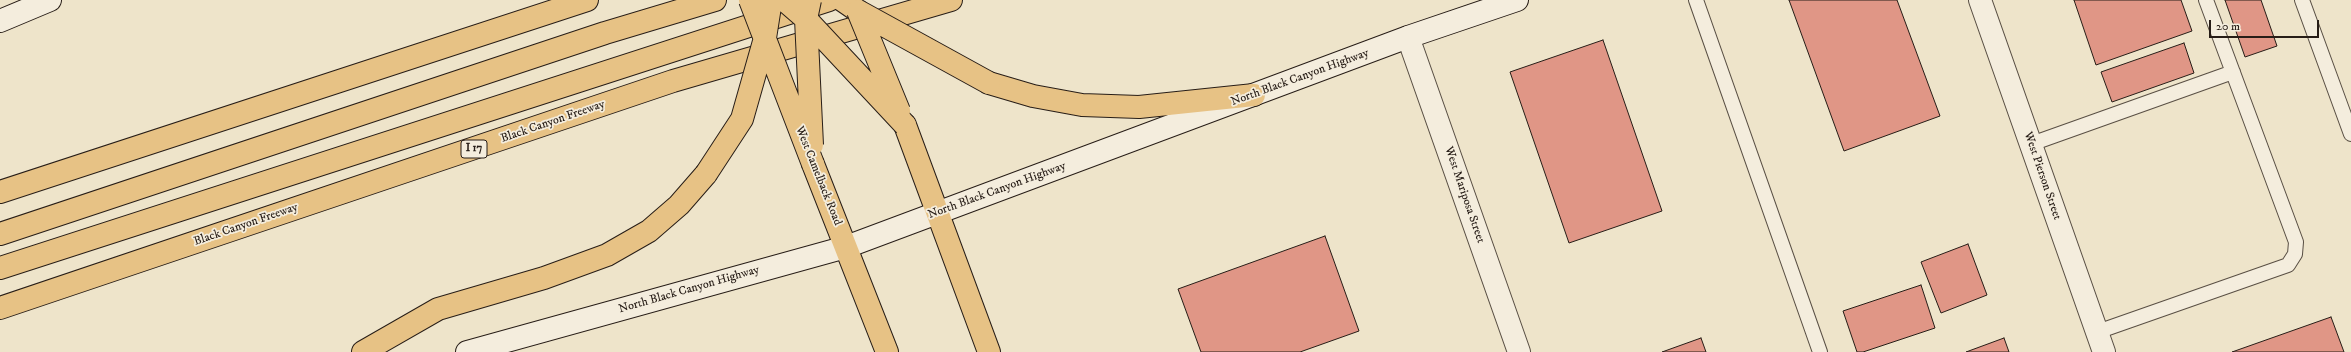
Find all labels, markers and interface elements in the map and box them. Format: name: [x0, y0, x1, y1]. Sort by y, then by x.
scale bar: [2211, 12, 2321, 38]
text: 20 m: [2216, 19, 2240, 34]
street label: North Black Canyon Highway: [1229, 46, 1371, 110]
street label: Black Canyon Freeway: [499, 97, 607, 147]
street label: West Camelback Road: [792, 124, 844, 228]
street label: West Pierson Street: [2020, 130, 2064, 222]
road number: I 17: [461, 140, 487, 158]
street label: West Mariposa Street: [1441, 145, 1487, 245]
street label: North Black Canyon Highway: [926, 159, 1068, 223]
street label: Black Canyon Freeway: [192, 200, 300, 250]
street label: North Black Canyon Highway: [617, 263, 761, 317]

